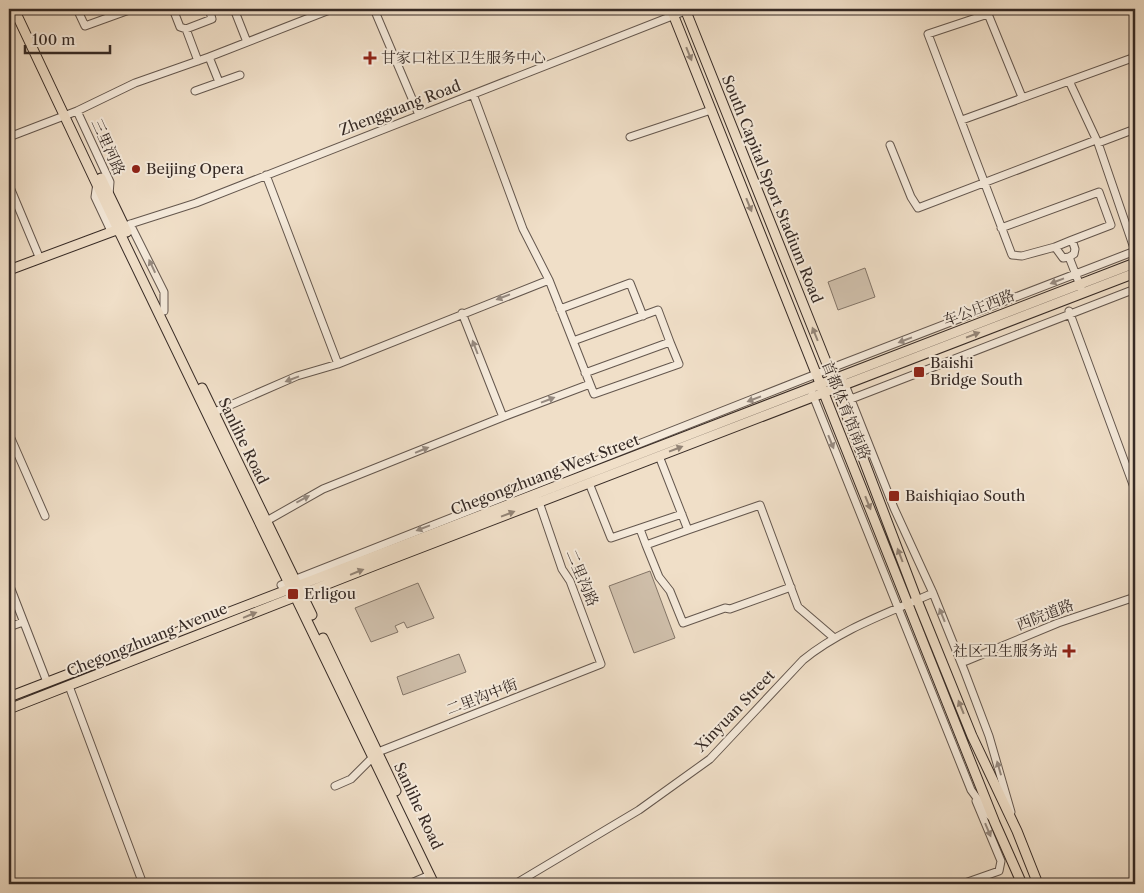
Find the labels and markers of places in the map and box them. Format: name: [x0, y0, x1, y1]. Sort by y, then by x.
place label: 甘家口社区卫生服务中心: [381, 48, 546, 67]
marker: 甘家口社区卫生服务中心: [363, 51, 377, 65]
place label: Beijing Opera: [146, 159, 244, 178]
marker: Beijing Opera: [130, 163, 142, 175]
place label: Baishi Bridge South: [930, 353, 1023, 389]
marker: Baishi Bridge South: [912, 365, 926, 379]
place label: Baishiqiao South: [905, 486, 1026, 505]
marker: Baishiqiao South: [887, 489, 901, 503]
place label: Erligou: [304, 584, 356, 603]
marker: Erligou: [286, 587, 300, 601]
place label: 社区卫生服务站: [953, 641, 1058, 660]
marker: 社区卫生服务站: [1062, 644, 1076, 658]

